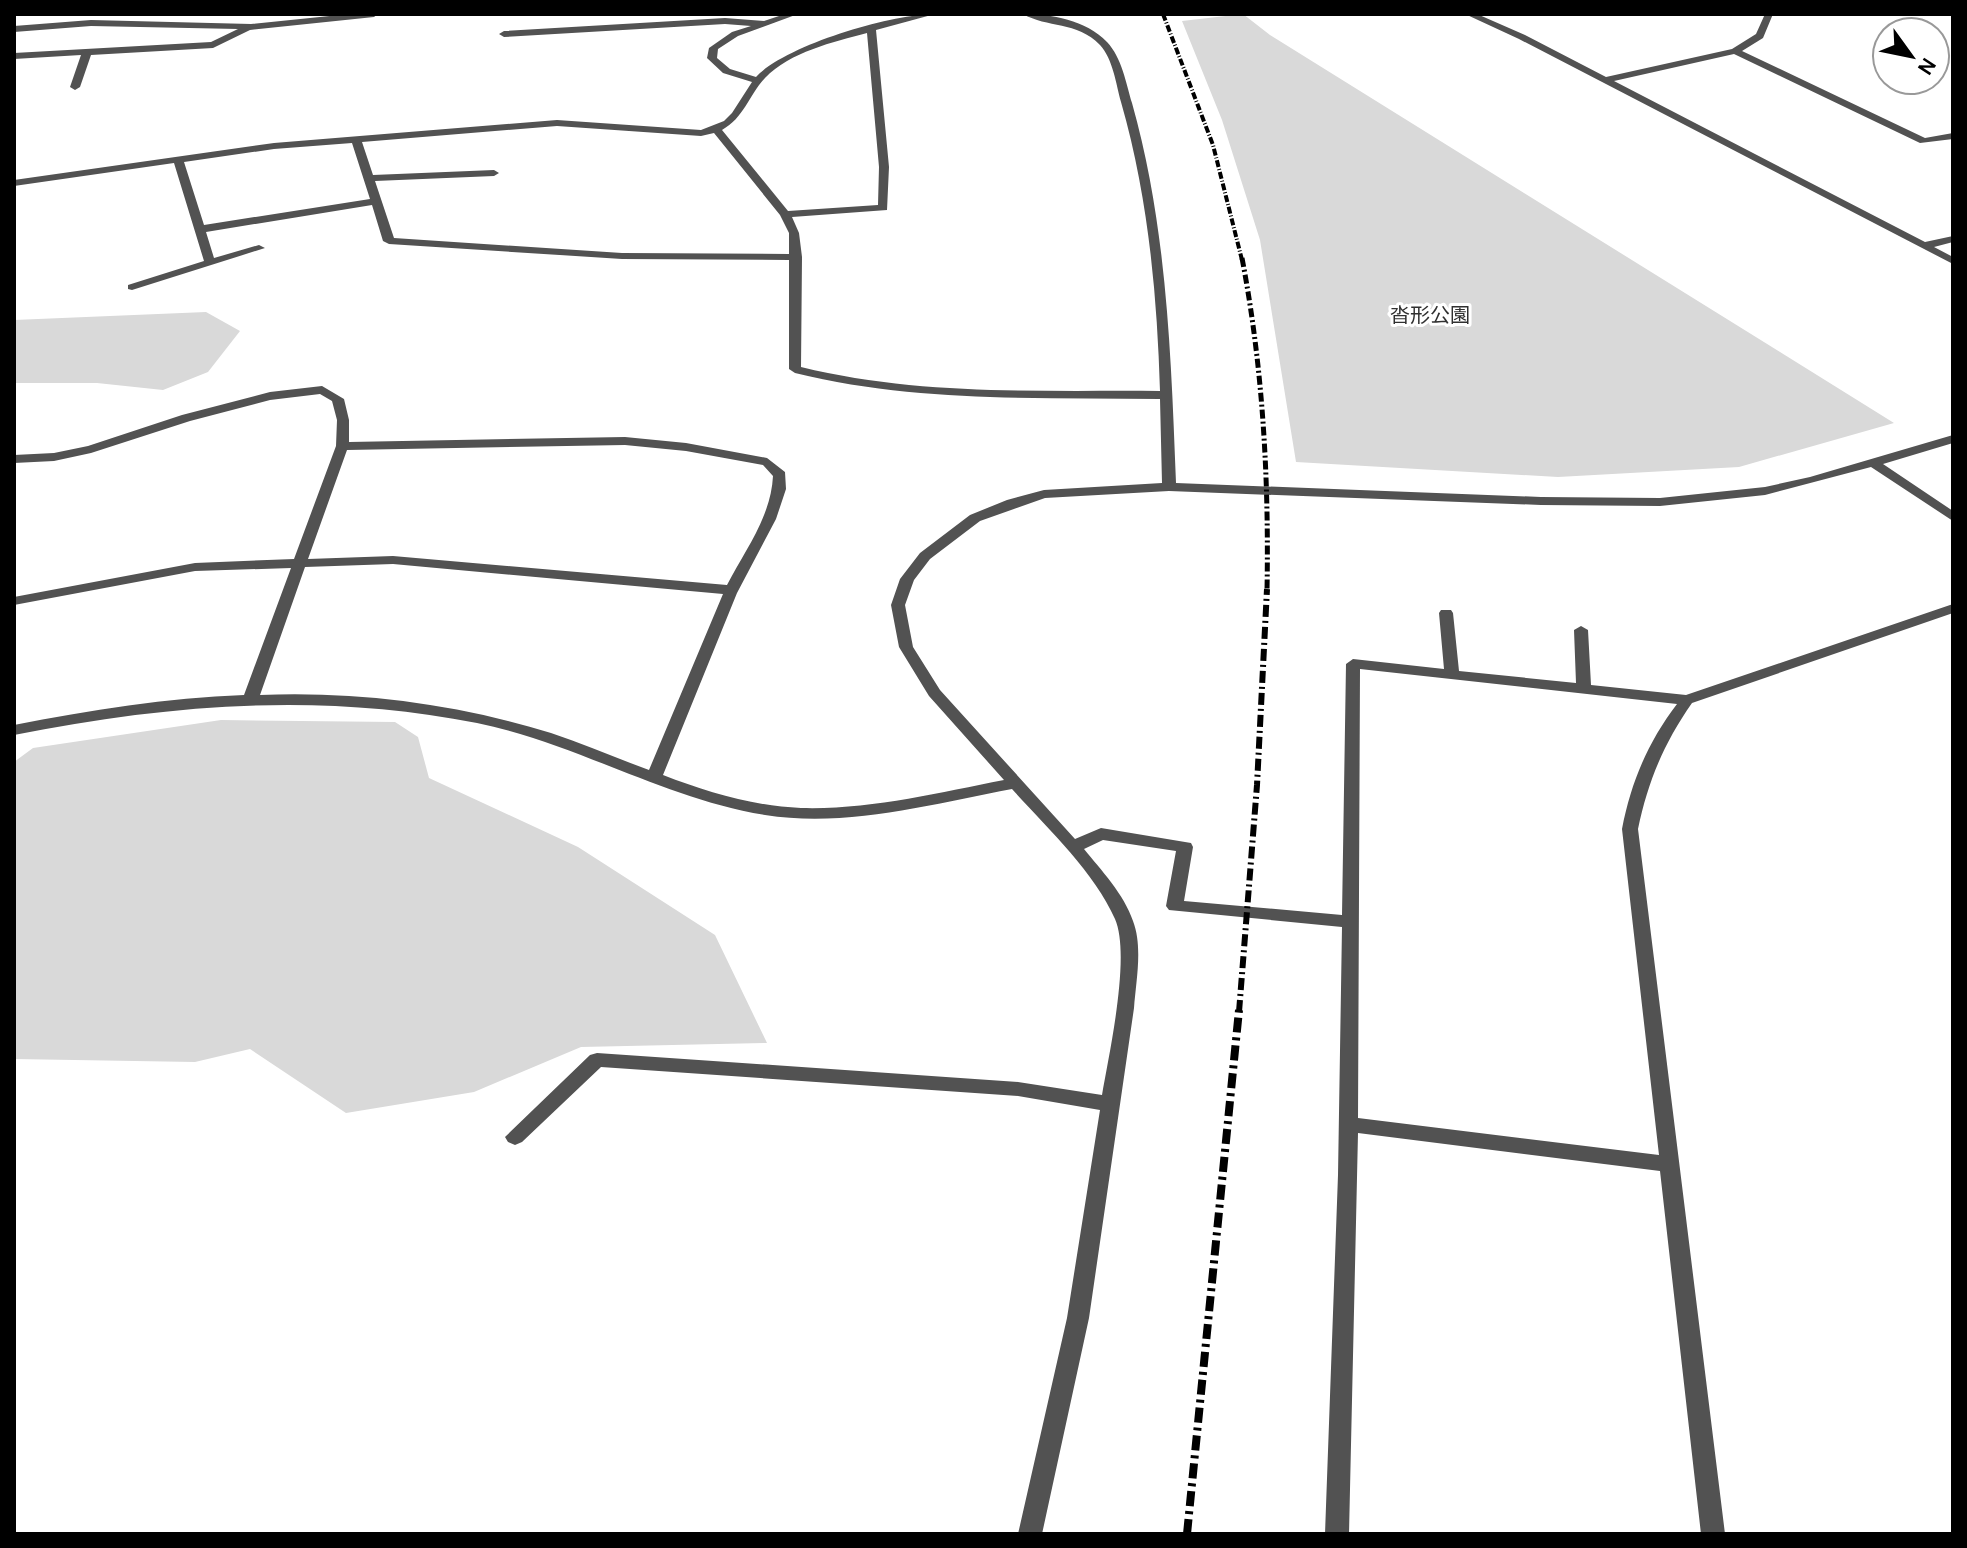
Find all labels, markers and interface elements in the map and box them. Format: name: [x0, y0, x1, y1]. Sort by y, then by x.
north arrow: [1871, 16, 1951, 96]
text: N: [1912, 53, 1942, 80]
park label: 沓形公園: [1390, 304, 1470, 327]

